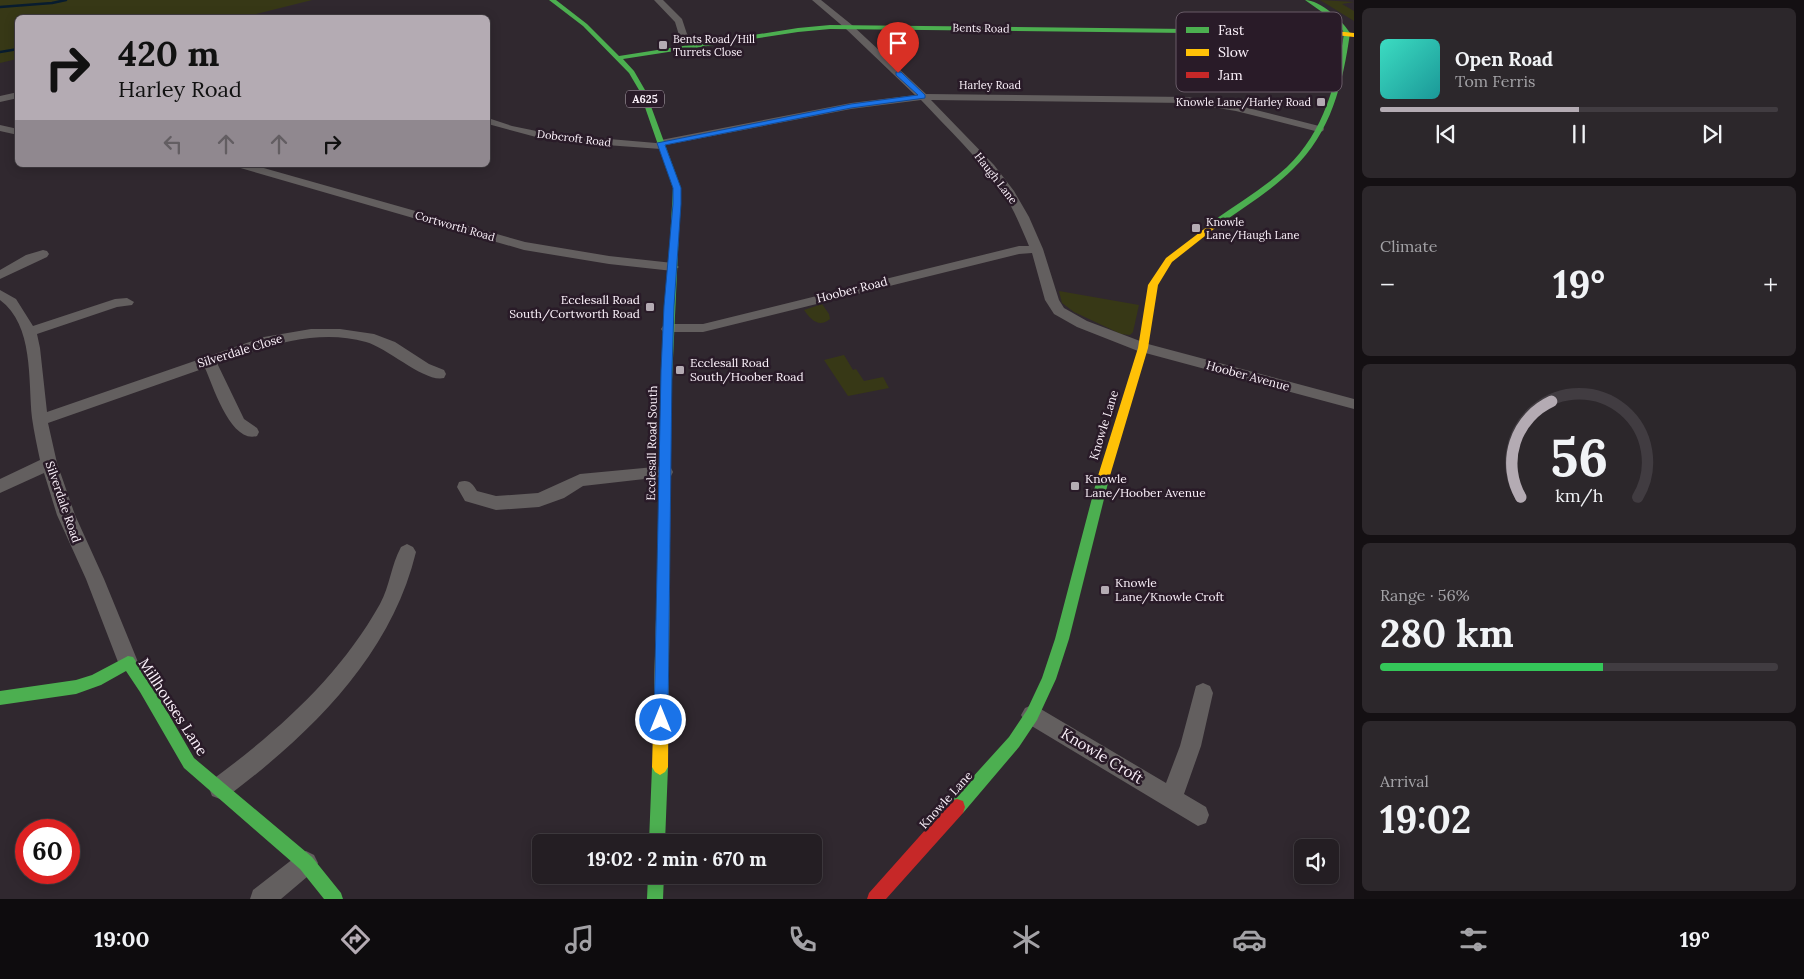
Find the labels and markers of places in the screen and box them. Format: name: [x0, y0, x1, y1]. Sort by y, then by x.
pin: [877, 22, 919, 73]
place label: Bents Road/Hill Turrets Close: [673, 32, 755, 59]
marker: Bents Road/Hill Turrets Close: [657, 39, 669, 51]
place label: Knowle Lane/Harley Road: [1176, 95, 1311, 110]
marker: Knowle Lane/Harley Road: [1315, 96, 1327, 108]
place label: Knowle Lane/Haugh Lane: [1206, 215, 1300, 243]
marker: Knowle Lane/Haugh Lane: [1190, 222, 1202, 234]
place label: Ecclesall Road South/Cortworth Road: [509, 292, 640, 322]
marker: Ecclesall Road South/Cortworth Road: [644, 301, 656, 313]
place label: Ecclesall Road South/Hoober Road: [690, 355, 804, 385]
marker: Ecclesall Road South/Hoober Road: [674, 364, 686, 376]
place label: Knowle Lane/Hoober Avenue: [1085, 471, 1206, 501]
marker: Knowle Lane/Hoober Avenue: [1069, 480, 1081, 492]
place label: Knowle Lane/Knowle Croft: [1115, 575, 1225, 605]
marker: Knowle Lane/Knowle Croft: [1099, 584, 1111, 596]

